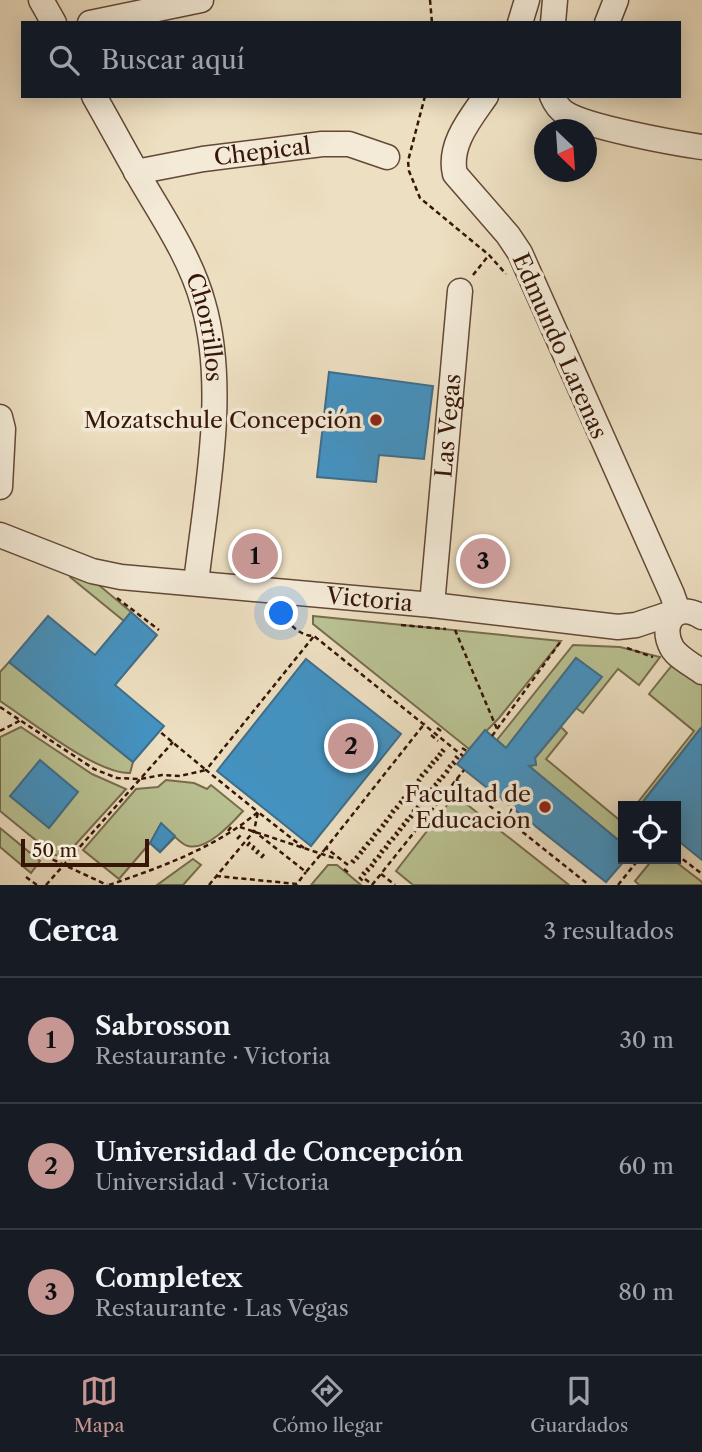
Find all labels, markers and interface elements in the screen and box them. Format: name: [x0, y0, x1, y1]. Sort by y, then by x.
search box: [21, 21, 681, 98]
icon: search: [45, 41, 83, 79]
text: Buscar aquí: [101, 44, 245, 76]
north arrow: [534, 119, 597, 182]
street label: Chepical: [212, 132, 312, 172]
street label: Edmundo Larenas: [507, 249, 613, 443]
street label: Chorrillos: [180, 269, 228, 382]
street label: Las Vegas: [429, 373, 467, 479]
place label: Mozatschule Concepción: [84, 406, 362, 434]
marker: Mozatschule Concepción: [368, 412, 384, 428]
pin: 1: [232, 530, 278, 582]
pin: 3: [460, 535, 506, 587]
street label: Victoria: [324, 581, 415, 617]
your location: [264, 596, 298, 630]
pin: 2: [328, 720, 374, 772]
place label: Facultad de Educación: [404, 780, 531, 834]
marker: Facultad de Educación: [537, 799, 553, 815]
map controls: [618, 801, 681, 864]
button: locate: [618, 801, 681, 864]
scale bar: [21, 836, 149, 868]
text: 50 m: [32, 839, 77, 862]
text: Cerca: [28, 912, 118, 949]
text: 3 resultados: [544, 917, 674, 945]
text: Sabrosson: [95, 1010, 231, 1042]
text: 1: [46, 1026, 56, 1054]
text: 30 m: [619, 1026, 674, 1054]
text: Restaurante · Victoria: [95, 1042, 331, 1070]
text: Universidad de Concepción: [95, 1136, 463, 1168]
text: 2: [44, 1152, 58, 1180]
text: 60 m: [618, 1152, 674, 1180]
text: Universidad · Victoria: [95, 1168, 329, 1196]
text: Completex: [95, 1262, 242, 1294]
text: 3: [45, 1278, 58, 1306]
text: 80 m: [618, 1278, 674, 1306]
text: Restaurante · Las Vegas: [95, 1294, 349, 1322]
tab: Mapa: [74, 1372, 125, 1437]
tab: Cómo llegar: [272, 1372, 383, 1437]
tab: Guardados: [530, 1372, 628, 1437]

